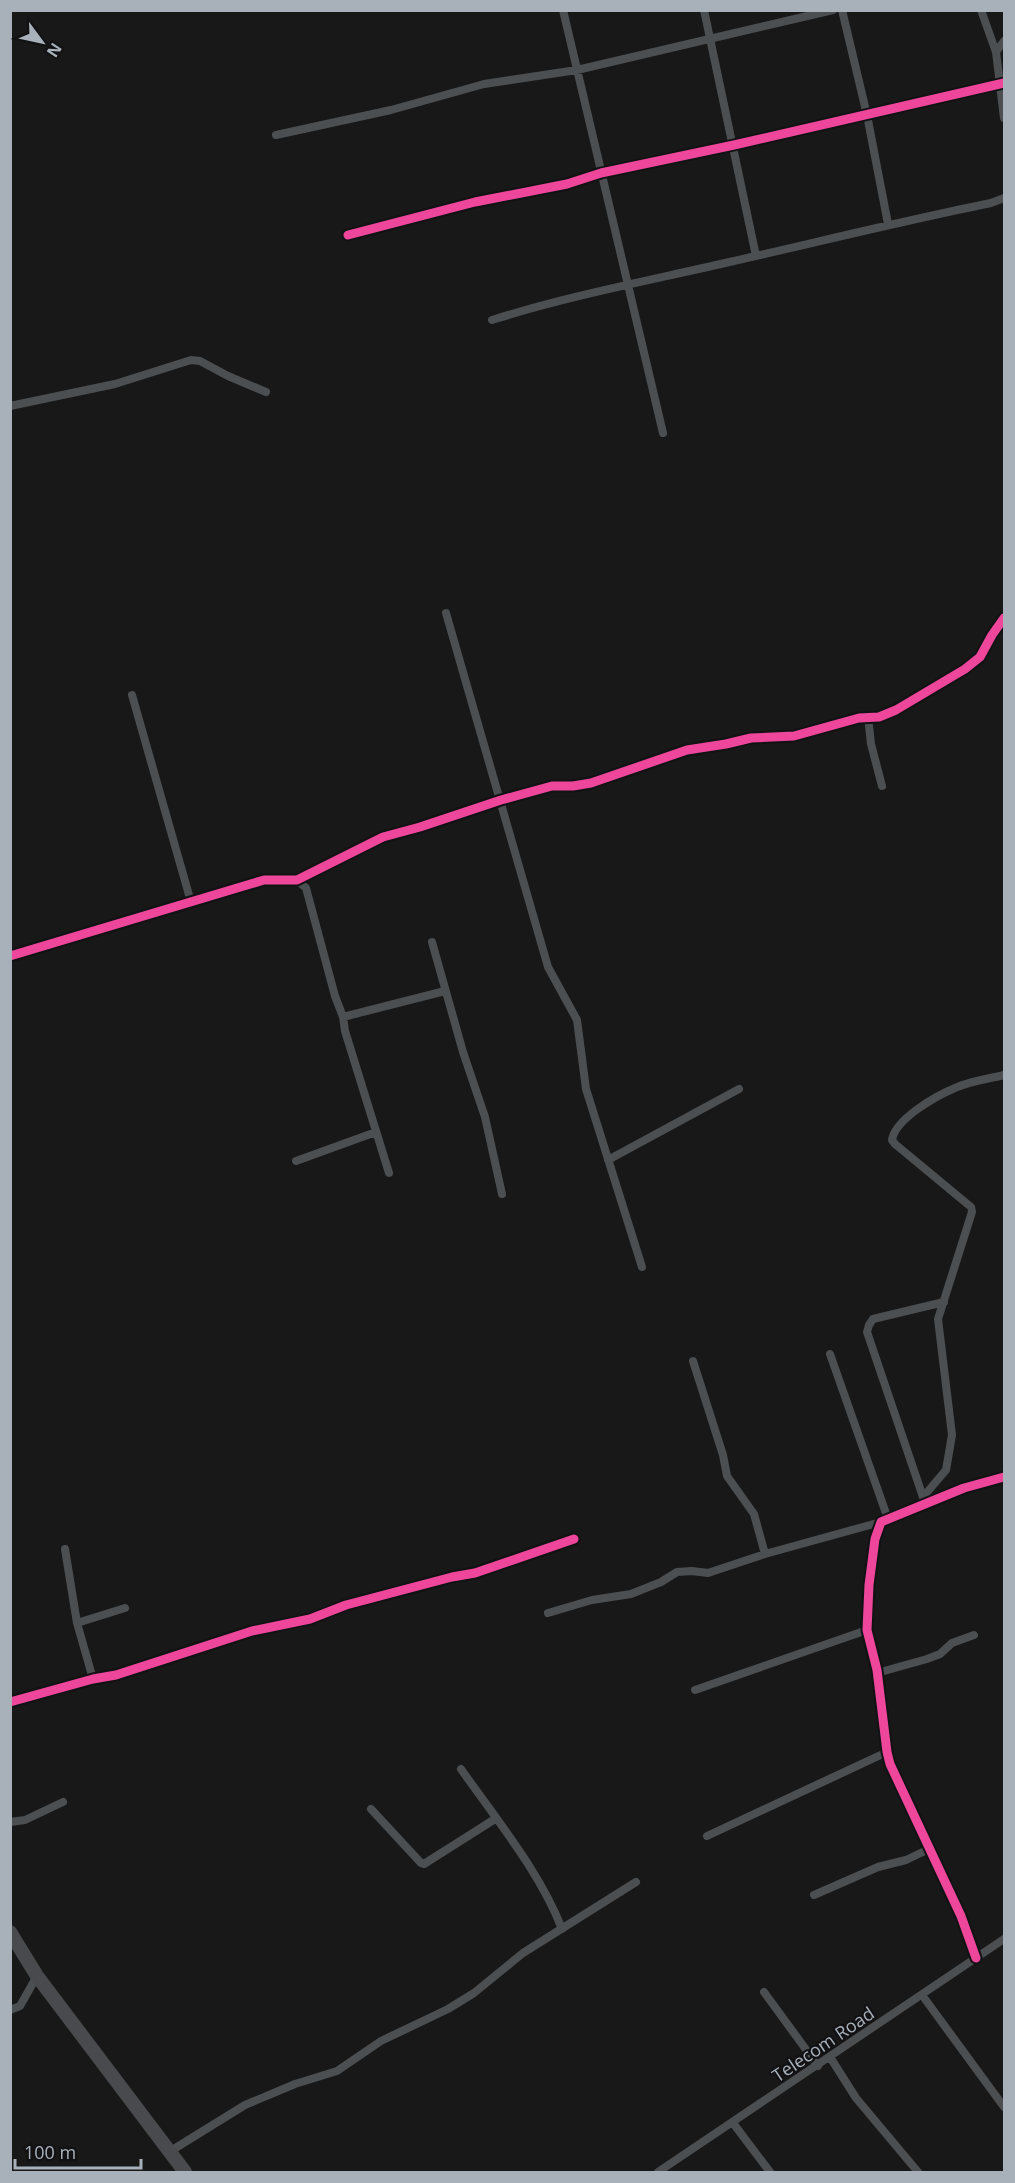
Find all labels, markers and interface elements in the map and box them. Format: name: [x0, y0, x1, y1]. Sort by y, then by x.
north arrow: [12, 12, 72, 72]
text: N: [42, 39, 67, 62]
street label: Telecom Road: [767, 2001, 879, 2087]
scale bar: [15, 2132, 141, 2170]
text: 100 m: [24, 2140, 76, 2164]

